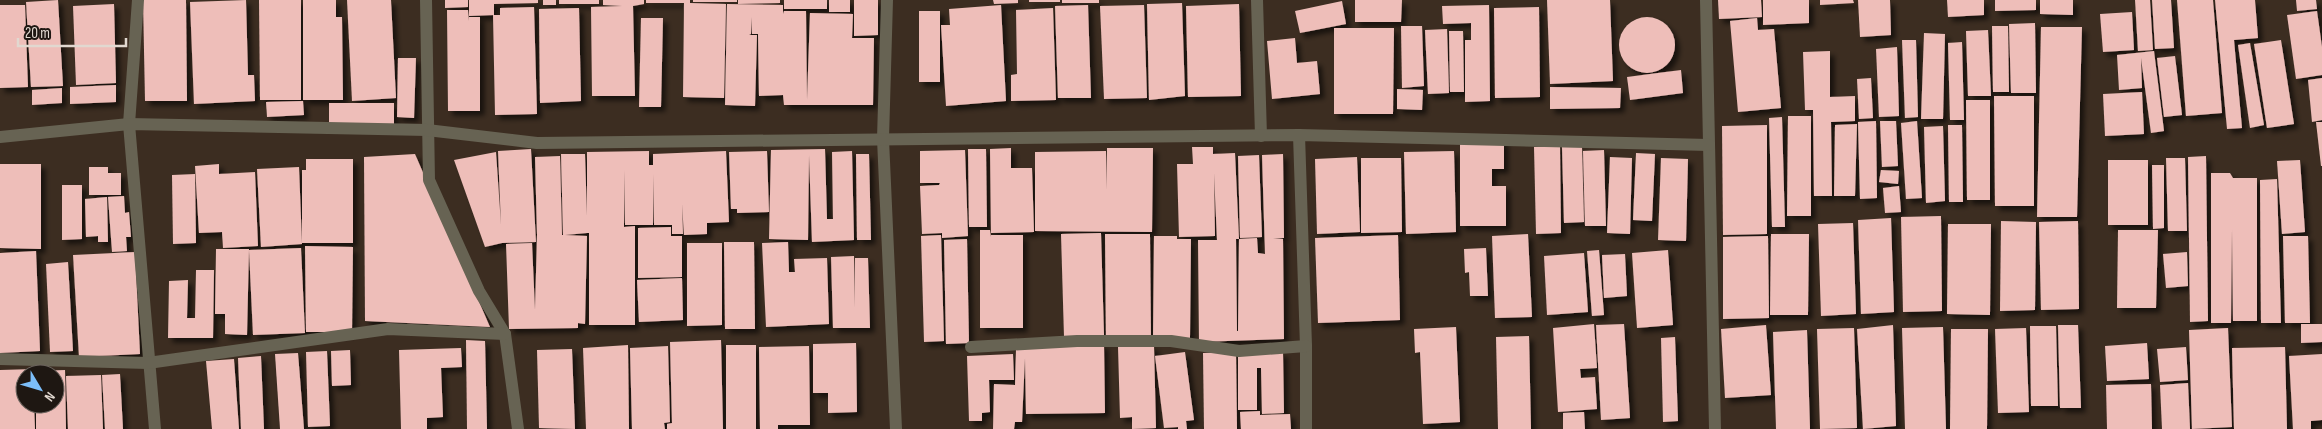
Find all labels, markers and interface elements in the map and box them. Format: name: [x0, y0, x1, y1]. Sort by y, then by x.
scale bar: [18, 15, 125, 47]
text: 20 m: [25, 24, 50, 43]
north arrow: [15, 364, 65, 414]
text: N: [41, 389, 59, 405]

